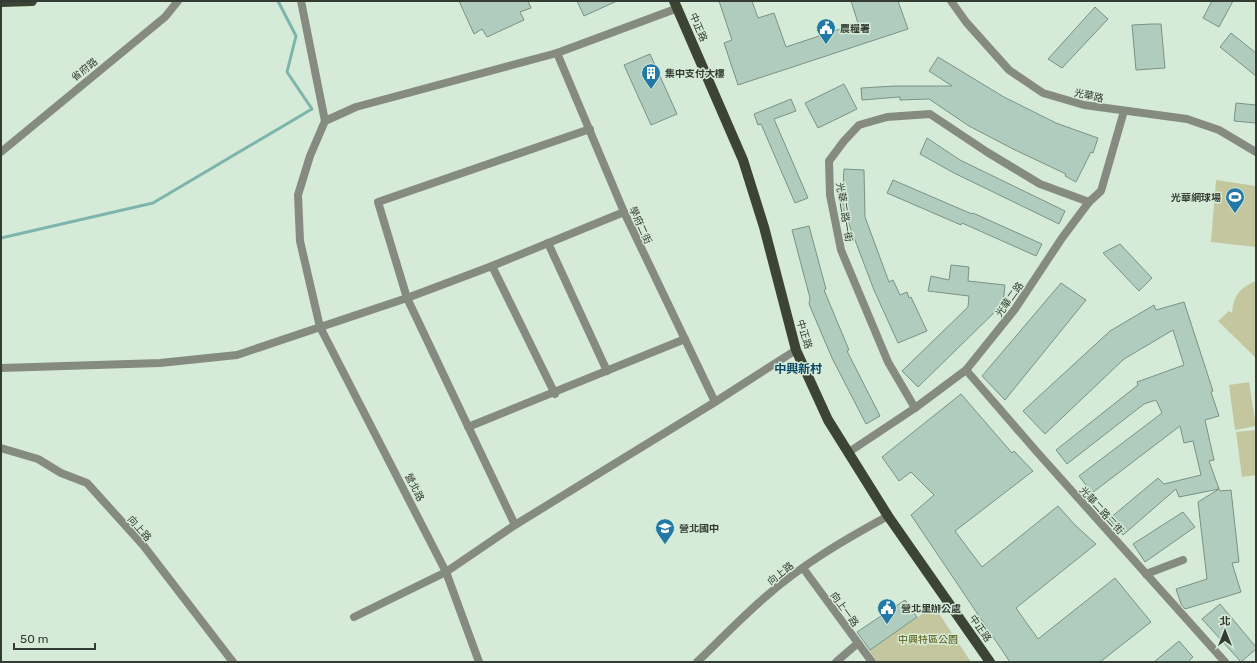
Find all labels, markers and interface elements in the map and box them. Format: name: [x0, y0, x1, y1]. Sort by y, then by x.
street label: 中正路: [687, 11, 709, 44]
public building icon: 農糧署: [815, 17, 837, 45]
place label: 農糧署: [840, 23, 870, 35]
street label: 省府路: [69, 56, 100, 84]
building icon: 集中支付大樓: [640, 62, 662, 90]
place label: 集中支付大樓: [664, 68, 725, 80]
street label: 光華路: [1073, 87, 1105, 105]
street label: 光華二路一街: [833, 182, 855, 243]
sports icon: 光華網球場: [1224, 186, 1246, 214]
place label: 光華網球場: [1171, 192, 1221, 204]
street label: 學府二街: [626, 205, 654, 246]
street label: 光華二路: [993, 280, 1026, 319]
street label: 中正路: [794, 318, 814, 350]
district label: 中興新村: [774, 362, 822, 376]
street label: 營北路: [402, 471, 426, 504]
street label: 光華二路二街: [1077, 484, 1126, 537]
street label: 向上路: [125, 514, 154, 544]
school or university icon: 營北國中: [654, 517, 676, 545]
place label: 營北國中: [679, 523, 719, 535]
street label: 向上路: [765, 560, 796, 588]
street label: 向上一路: [828, 590, 861, 629]
public building icon: 營北里辦公處: [876, 597, 898, 625]
place label: 營北里辦公處: [901, 603, 961, 615]
north arrow: [1205, 611, 1245, 651]
street label: 中正路: [967, 613, 994, 644]
text: 北: [1220, 615, 1231, 628]
scale bar: [14, 625, 95, 651]
text: 50 m: [20, 632, 48, 646]
park label: 中興特區公園: [898, 634, 958, 646]

